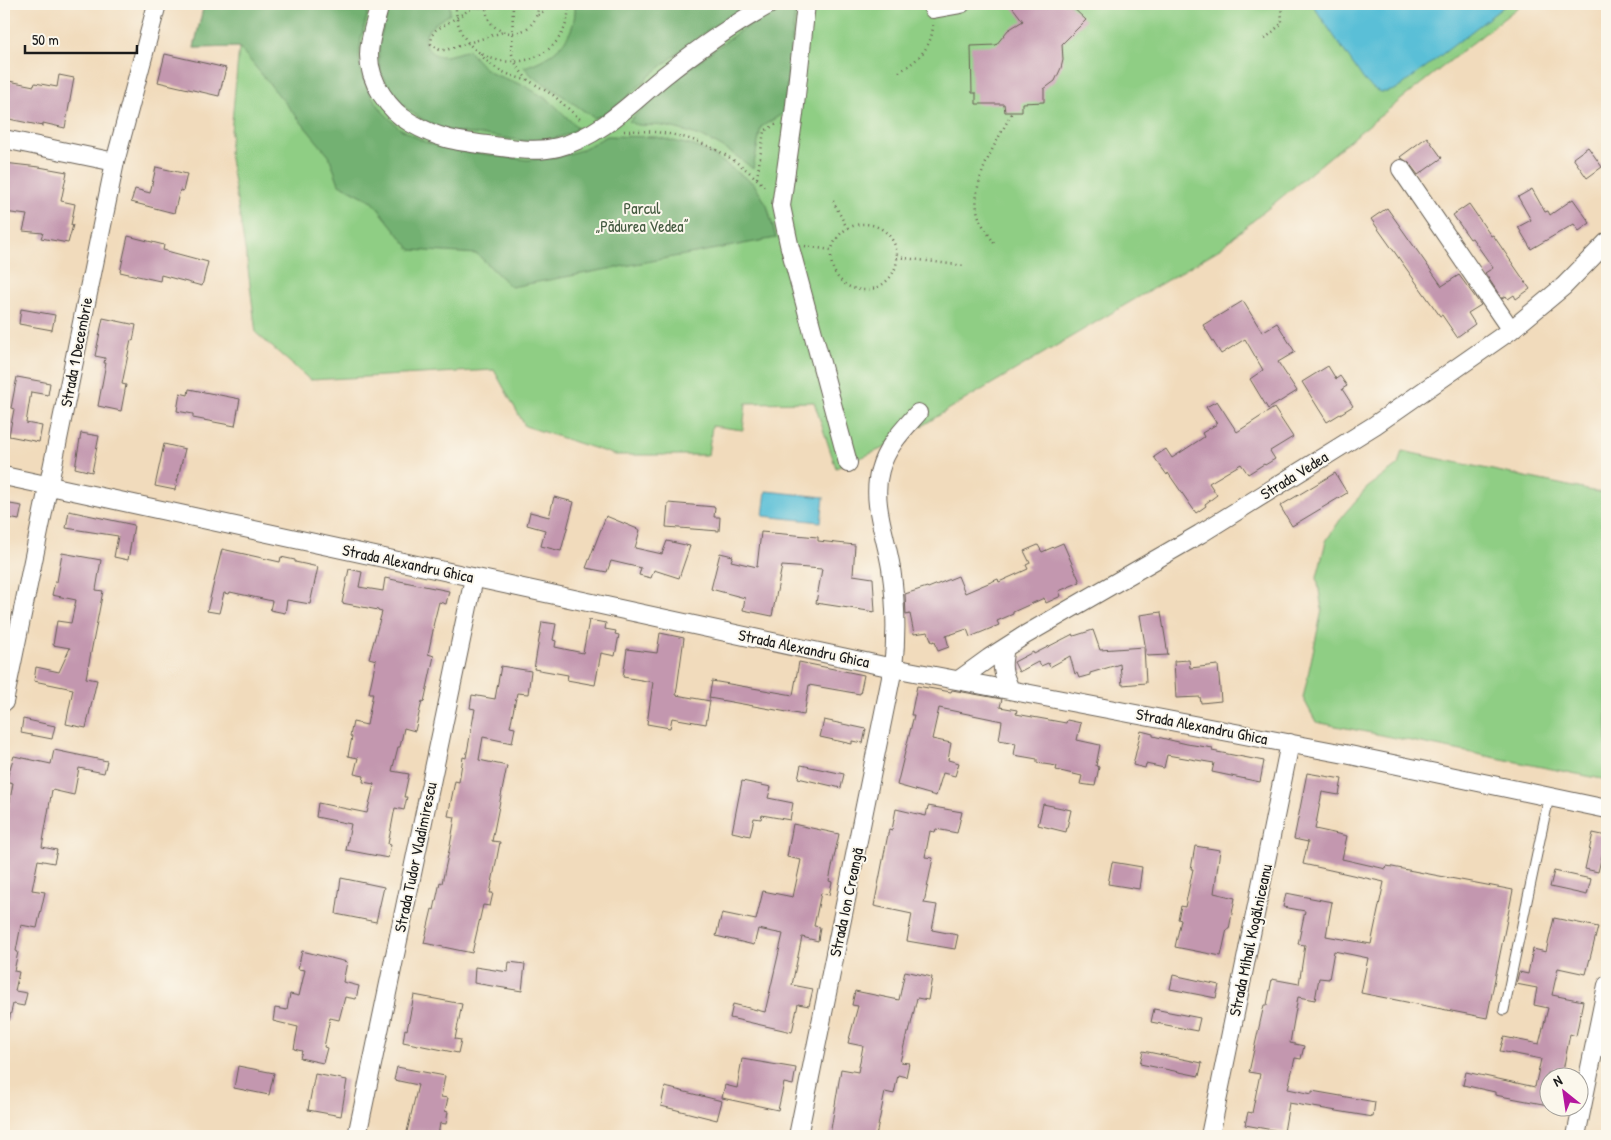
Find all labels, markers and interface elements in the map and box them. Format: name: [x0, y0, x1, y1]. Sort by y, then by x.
scale bar: [25, 22, 138, 54]
text: 50 m: [32, 29, 59, 50]
park label: Parcul „Pădurea Vedea”: [596, 197, 689, 237]
street label: Strada 1 Decembrie: [55, 295, 98, 409]
street label: Strada Vedea: [1256, 446, 1332, 504]
street label: Strada Alexandru Ghica: [340, 538, 476, 588]
street label: Strada Alexandru Ghica: [736, 623, 872, 673]
street label: Strada Alexandru Ghica: [1134, 702, 1270, 750]
street label: Strada Tudor Vladimirescu: [388, 779, 442, 934]
street label: Strada Ion Creangă: [824, 846, 868, 958]
street label: Strada Mihail Kogălniceanu: [1223, 861, 1277, 1018]
north arrow: [1538, 1068, 1588, 1118]
text: N: [1549, 1070, 1566, 1090]

